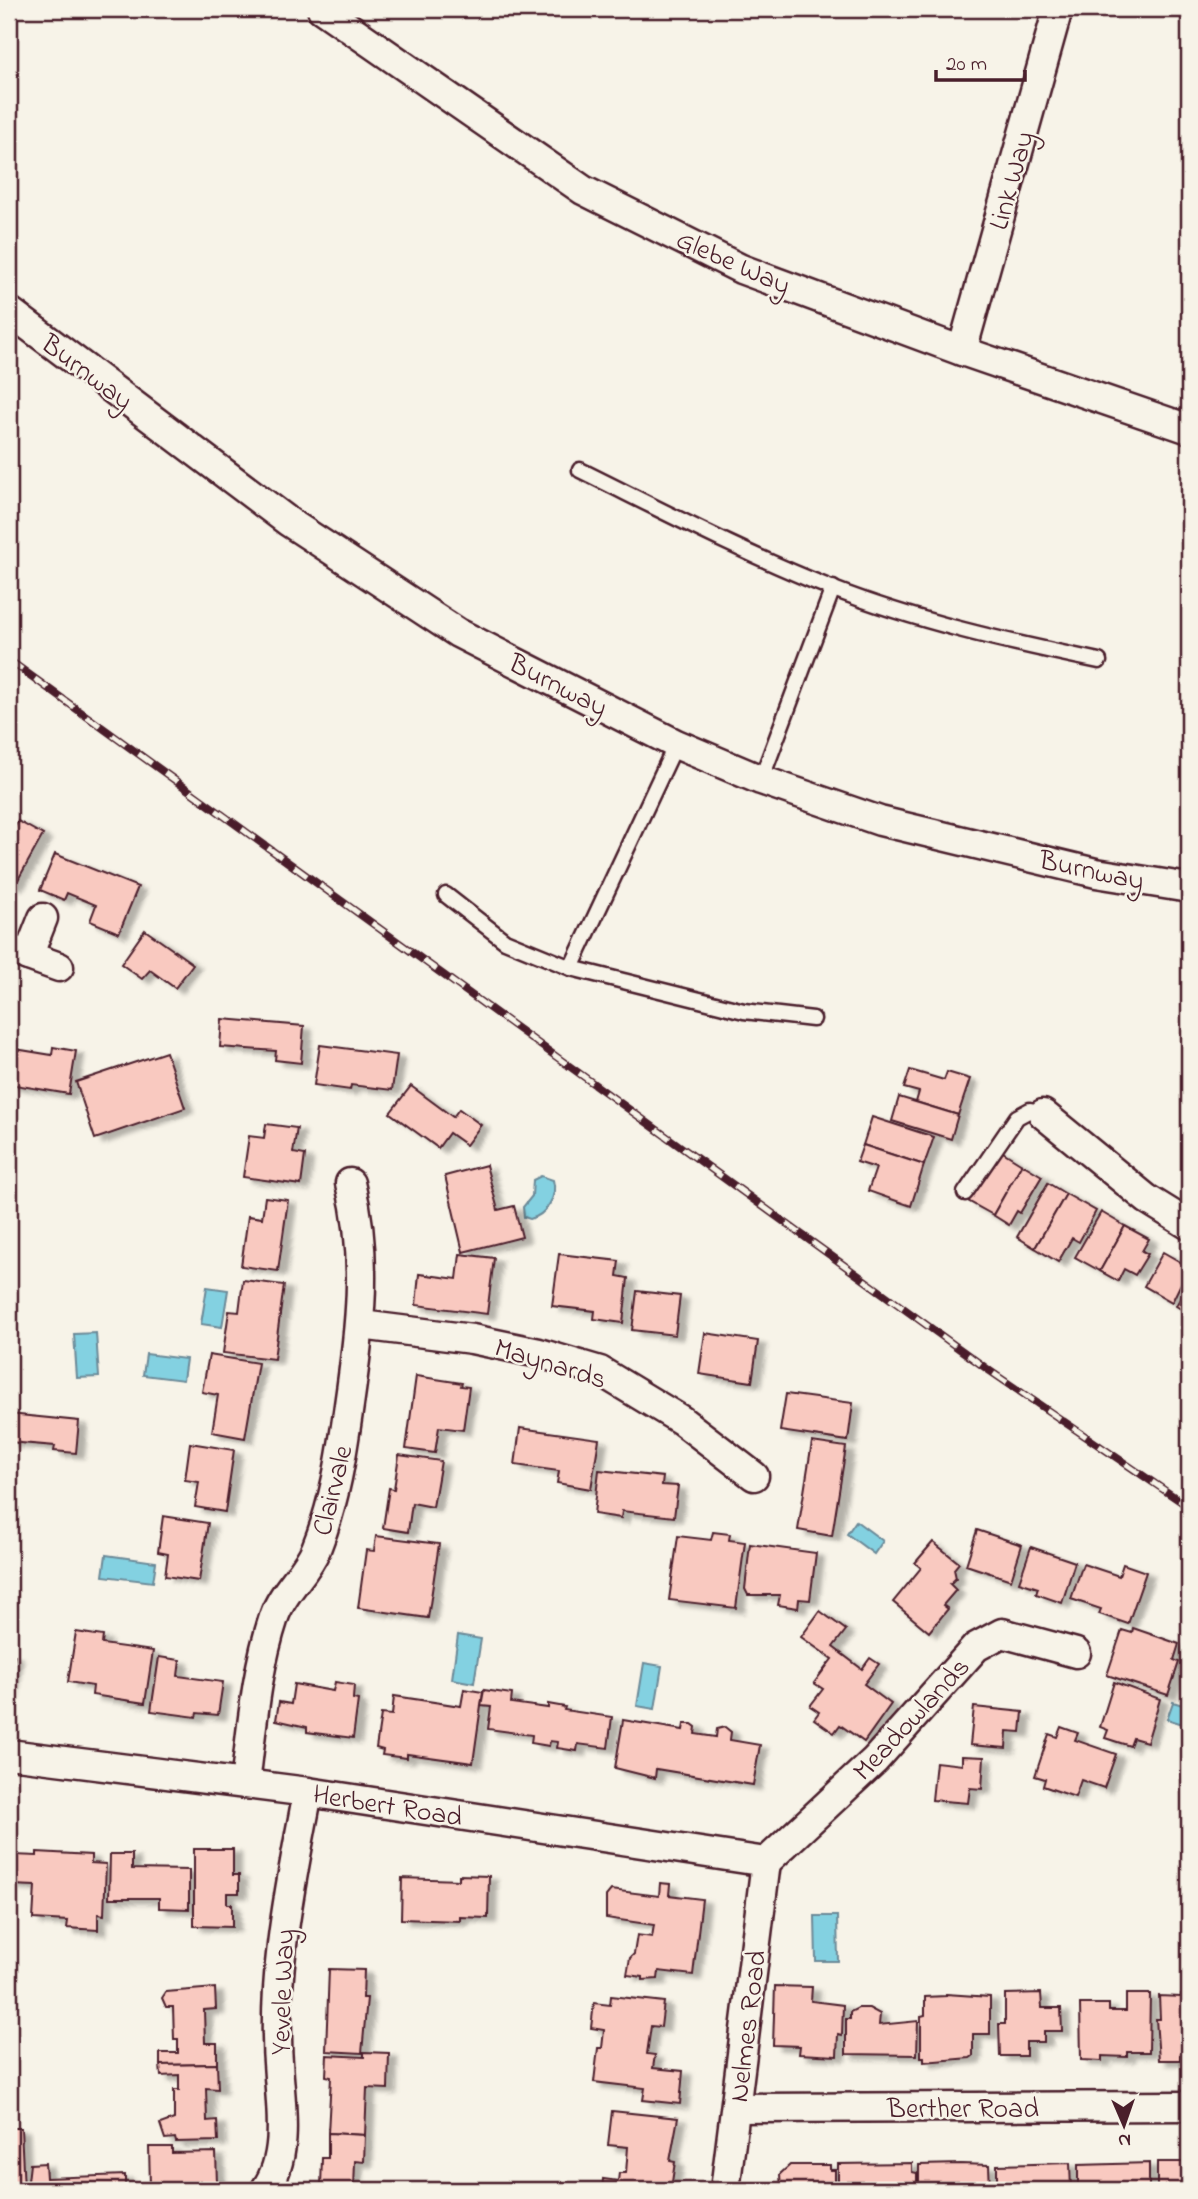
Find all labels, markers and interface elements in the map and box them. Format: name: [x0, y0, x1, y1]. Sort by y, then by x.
scale bar: [936, 38, 1025, 82]
text: 20 m: [946, 50, 987, 80]
street label: Link Way: [980, 127, 1047, 235]
street label: Glebe Way: [669, 221, 796, 308]
street label: Burnway: [30, 325, 141, 422]
street label: Burnway: [500, 644, 614, 730]
street label: Burnway: [1034, 841, 1148, 904]
street label: Maynards: [489, 1329, 611, 1402]
street label: Clairvale: [303, 1441, 366, 1540]
street label: Meadowlands: [844, 1649, 981, 1792]
street label: Herbert Road: [310, 1775, 465, 1840]
street label: Yevele Way: [262, 1928, 307, 2056]
street label: Nelmes Road: [720, 1948, 779, 2105]
street label: Berther Road: [886, 2090, 1039, 2131]
north arrow: [1090, 2090, 1160, 2160]
text: N: [1117, 2126, 1131, 2153]

